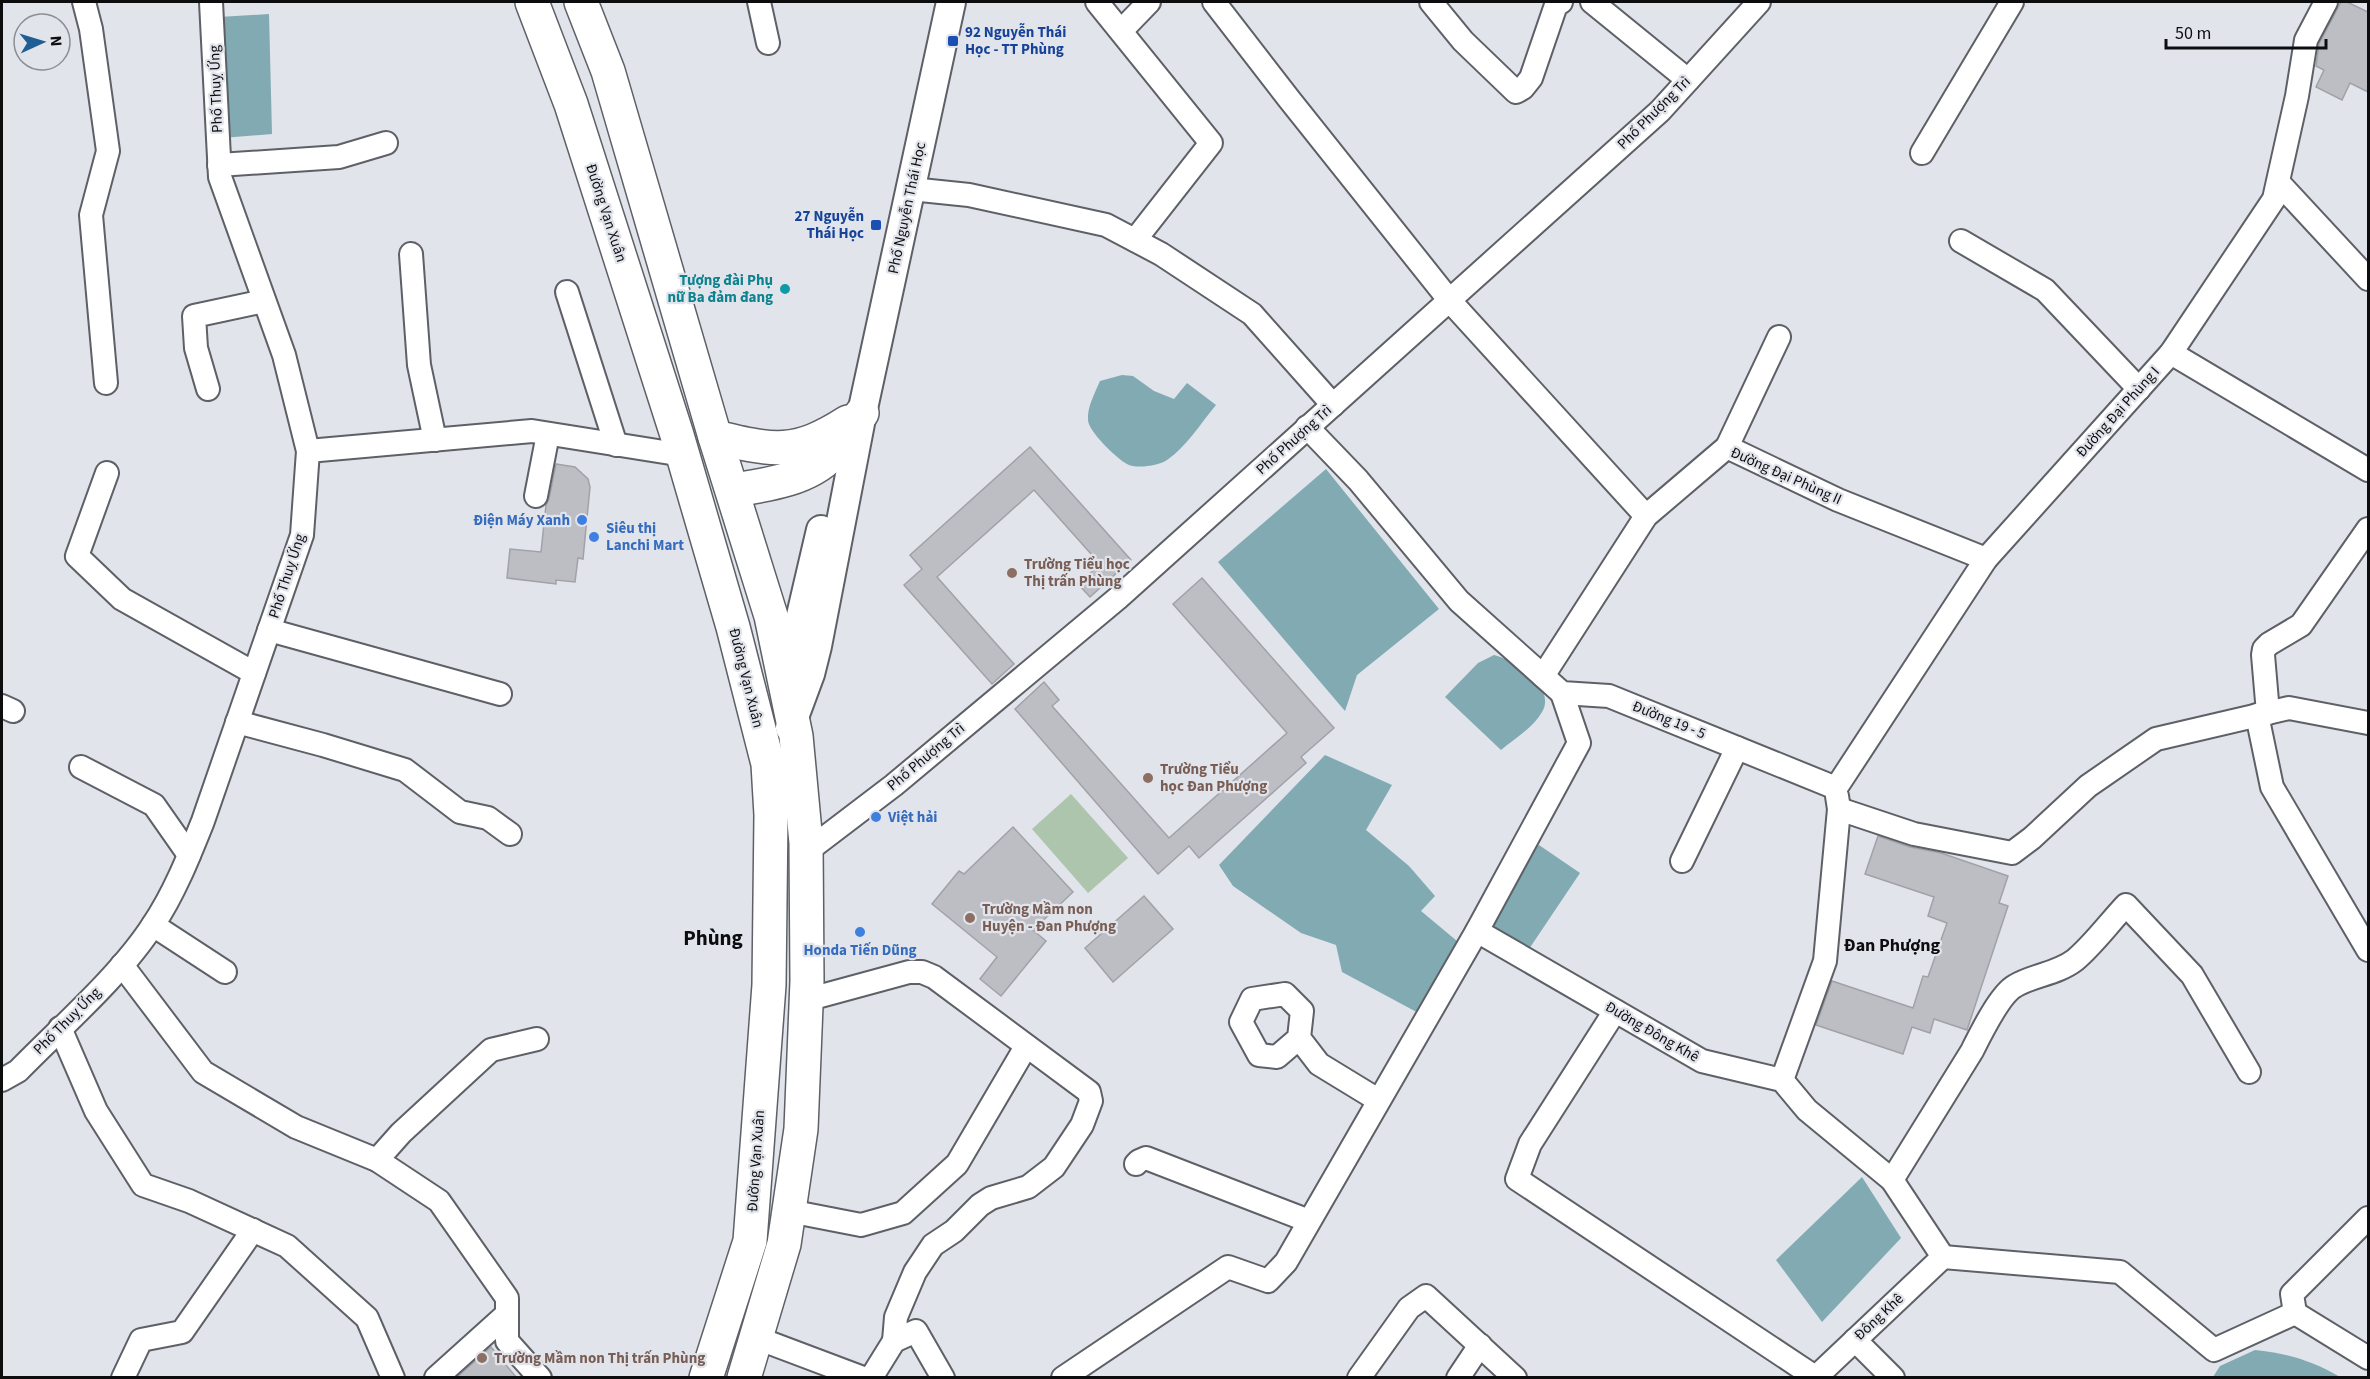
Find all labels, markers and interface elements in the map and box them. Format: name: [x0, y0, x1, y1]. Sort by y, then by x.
north arrow: [12, 12, 72, 72]
scale bar: [2166, 12, 2326, 50]
text: 50 m: [2175, 21, 2211, 46]
place label: 92 Nguyễn Thái Học - TT Phùng: [965, 22, 1066, 60]
marker: 92 Nguyễn Thái Học - TT Phùng: [946, 34, 960, 48]
text: N: [45, 35, 67, 47]
street label: Phố Thuỵ Ứng: [204, 44, 228, 133]
street label: Phố Phượng Trì: [1613, 72, 1695, 154]
street label: Phố Nguyễn Thái Học: [883, 140, 931, 276]
street label: Đường Vạn Xuân: [580, 161, 632, 265]
place label: 27 Nguyễn Thái Học: [795, 206, 864, 244]
marker: 27 Nguyễn Thái Học: [869, 218, 883, 232]
place label: Tượng đài Phụ nữ Ba đảm đang: [667, 270, 773, 308]
marker: Tượng đài Phụ nữ Ba đảm đang: [778, 282, 792, 296]
street label: Đường Đại Phùng I: [2071, 362, 2165, 462]
street label: Phố Phượng Trì: [1251, 400, 1337, 480]
street label: Đường Đại Phùng II: [1727, 442, 1845, 510]
place label: Điện Máy Xanh: [473, 510, 570, 531]
marker: Điện Máy Xanh: [575, 513, 589, 527]
place label: Siêu thị Lanchi Mart: [606, 518, 684, 556]
marker: Siêu thị Lanchi Mart: [587, 530, 601, 544]
street label: Phố Thuỵ Ứng: [263, 531, 311, 621]
place label: Trường Tiểu học Thị trấn Phùng: [1024, 554, 1130, 592]
marker: Trường Tiểu học Thị trấn Phùng: [1005, 566, 1019, 580]
street label: Đường Vạn Xuân: [723, 626, 769, 730]
street label: Đường 19 - 5: [1629, 696, 1709, 744]
street label: Phố Phượng Trì: [883, 718, 969, 796]
place label: Trường Tiểu học Đan Phượng: [1160, 759, 1267, 797]
marker: Trường Tiểu học Đan Phượng: [1141, 771, 1155, 785]
place label: Việt hải: [887, 807, 937, 828]
marker: Việt hải: [869, 810, 883, 824]
place label: Trường Mầm non Huyện - Đan Phượng: [982, 899, 1116, 937]
marker: Trường Mầm non Huyện - Đan Phượng: [963, 911, 977, 925]
district label: Phùng: [683, 923, 743, 953]
marker: Honda Tiến Dũng: [853, 925, 867, 939]
district label: Đan Phượng: [1844, 933, 1941, 958]
place label: Honda Tiến Dũng: [804, 940, 916, 961]
street label: Phố Thuỵ Ứng: [29, 982, 106, 1059]
street label: Đường Đông Khê: [1601, 997, 1703, 1067]
street label: Đường Vạn Xuân: [742, 1109, 770, 1213]
street label: Đông Khê: [1850, 1289, 1908, 1345]
place label: Trường Mầm non Thị trấn Phùng: [494, 1348, 705, 1369]
marker: Trường Mầm non Thị trấn Phùng: [475, 1351, 489, 1365]

